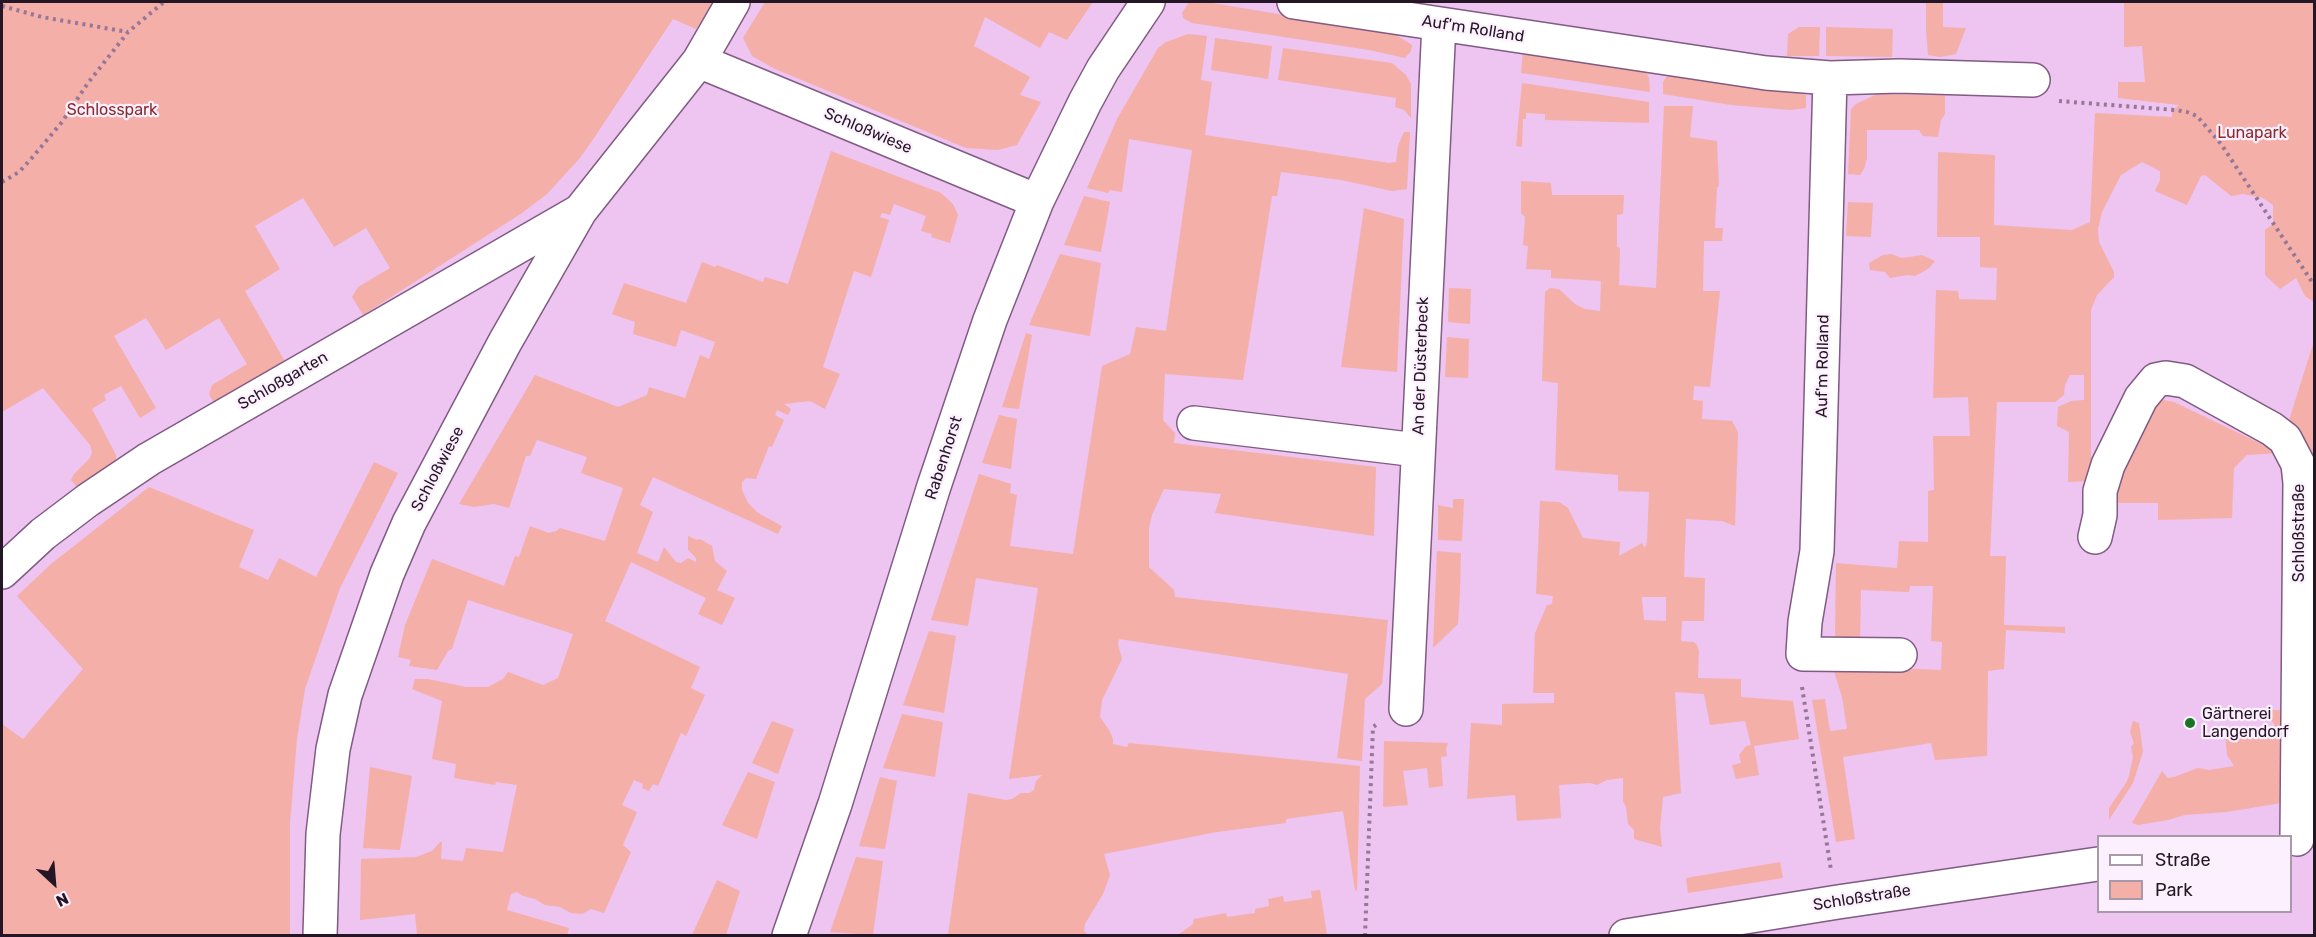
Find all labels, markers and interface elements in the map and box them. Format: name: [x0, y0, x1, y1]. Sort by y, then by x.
street label: Auf'm Rolland: [1420, 11, 1526, 47]
park label: Schlosspark: [67, 100, 157, 120]
street label: Schloßwiese: [821, 104, 915, 158]
park label: Lunapark: [2217, 123, 2287, 143]
street label: An der Düsterbeck: [1409, 296, 1433, 436]
street label: Auf'm Rolland: [1812, 314, 1834, 418]
street label: Schloßgarten: [235, 348, 331, 414]
street label: Rabenhorst: [921, 414, 967, 502]
street label: Schloßwiese: [408, 423, 468, 515]
street label: Schloßstraße: [2289, 484, 2309, 582]
place label: Gärtnerei Langendorf: [2202, 704, 2289, 742]
marker: Gärtnerei Langendorf: [2183, 716, 2197, 730]
legend: [2097, 835, 2292, 913]
text: Straße: [2155, 849, 2211, 871]
north arrow: [24, 853, 84, 913]
text: Park: [2155, 879, 2192, 901]
street label: Schloßstraße: [1812, 881, 1912, 915]
text: N: [53, 889, 71, 911]

